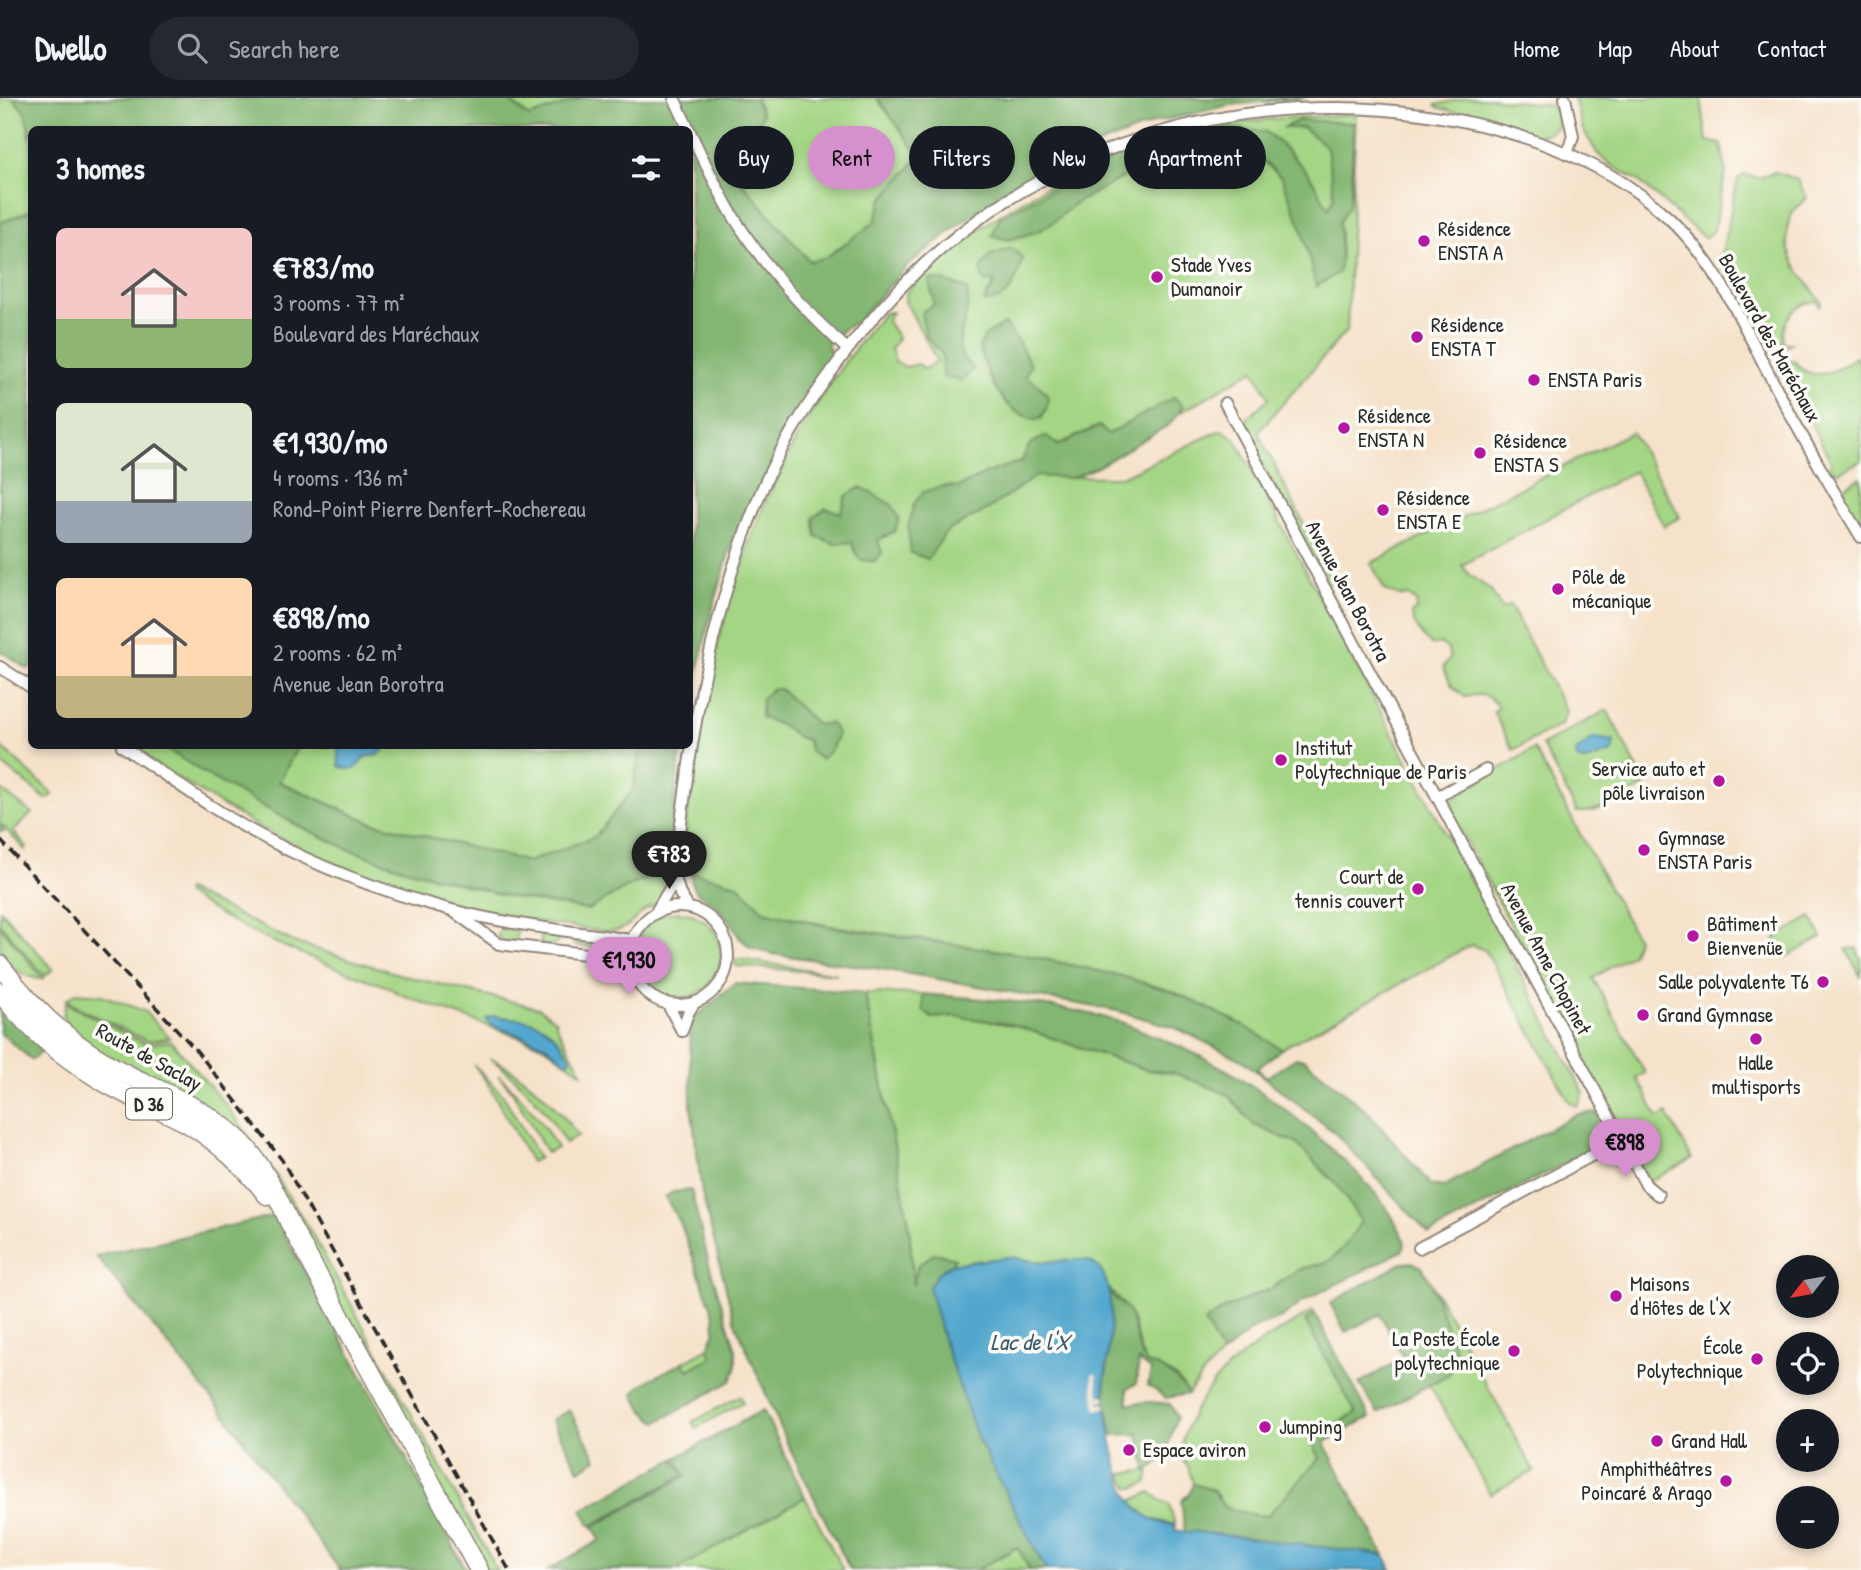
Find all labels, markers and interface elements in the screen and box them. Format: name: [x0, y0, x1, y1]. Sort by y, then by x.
search box: [149, 17, 639, 80]
text: Dwello: [35, 26, 107, 70]
icon: search: [173, 29, 211, 67]
text: Search here: [229, 31, 340, 66]
text: Home: [1513, 32, 1560, 64]
text: Map: [1598, 32, 1632, 64]
text: About: [1670, 32, 1719, 64]
text: Contact: [1757, 32, 1826, 64]
chip: Buy: [714, 126, 794, 189]
chip: Rent: [808, 126, 895, 189]
chip: Filters: [909, 126, 1015, 189]
chip: New: [1029, 126, 1110, 189]
chip: Apartment: [1124, 126, 1266, 189]
text: 3 homes: [56, 148, 145, 188]
icon: filters: [627, 149, 665, 187]
place label: Résidence ENSTA A: [1438, 214, 1511, 267]
marker: Résidence ENSTA A: [1416, 233, 1432, 249]
text: €783/mo: [273, 247, 374, 287]
street label: Boulevard des Maréchaux: [1712, 248, 1829, 427]
place label: Stade Yves Dumanoir: [1171, 250, 1252, 303]
icon: home: [112, 256, 196, 340]
marker: Stade Yves Dumanoir: [1149, 269, 1165, 285]
text: 3 rooms · 77 m²: [273, 287, 405, 318]
place label: Résidence ENSTA T: [1431, 310, 1504, 363]
text: Boulevard des Maréchaux: [273, 318, 480, 349]
marker: Résidence ENSTA T: [1409, 329, 1425, 345]
place label: ENSTA Paris: [1548, 365, 1642, 394]
marker: ENSTA Paris: [1526, 372, 1542, 388]
place label: Résidence ENSTA N: [1358, 401, 1431, 454]
marker: Résidence ENSTA N: [1336, 420, 1352, 436]
text: €1,930/mo: [273, 422, 387, 462]
place label: Résidence ENSTA S: [1494, 426, 1567, 479]
icon: home: [112, 431, 196, 515]
marker: Résidence ENSTA S: [1472, 445, 1488, 461]
text: 4 rooms · 136 m²: [273, 462, 408, 493]
place label: Résidence ENSTA E: [1397, 483, 1470, 536]
text: Rond-Point Pierre Denfert-Rochereau: [273, 493, 586, 524]
marker: Résidence ENSTA E: [1375, 502, 1391, 518]
street label: Avenue Jean Borotra: [1299, 515, 1398, 666]
place label: Pôle de mécanique: [1572, 562, 1652, 615]
marker: Pôle de mécanique: [1550, 581, 1566, 597]
text: €898/mo: [273, 597, 370, 637]
icon: home: [112, 606, 196, 690]
text: 2 rooms · 62 m²: [273, 637, 402, 668]
text: Avenue Jean Borotra: [273, 668, 444, 699]
place label: Institut Polytechnique de Paris: [1295, 733, 1467, 786]
marker: Institut Polytechnique de Paris: [1273, 752, 1289, 768]
place label: Service auto et pôle livraison: [1592, 754, 1706, 807]
marker: Service auto et pôle livraison: [1711, 773, 1727, 789]
place label: Gymnase ENSTA Paris: [1658, 823, 1752, 876]
pin: €783: [628, 832, 710, 891]
text: €783: [648, 838, 690, 869]
marker: Gymnase ENSTA Paris: [1636, 842, 1652, 858]
place label: Court de tennis couvert: [1295, 862, 1405, 915]
street label: Avenue Anne Chopinet: [1494, 878, 1599, 1040]
marker: Court de tennis couvert: [1410, 881, 1426, 897]
place label: Bâtiment Bienvenüe: [1707, 909, 1783, 962]
marker: Bâtiment Bienvenüe: [1685, 928, 1701, 944]
pin: €1,930: [572, 937, 686, 997]
text: €1,930: [602, 944, 656, 975]
place label: Salle polyvalente T6: [1658, 967, 1809, 996]
marker: Salle polyvalente T6: [1815, 974, 1831, 990]
place label: Grand Gymnase: [1657, 1000, 1773, 1029]
marker: Grand Gymnase: [1635, 1007, 1651, 1023]
street label: Route de Saclay: [91, 1016, 207, 1098]
marker: Halle multisports: [1748, 1031, 1764, 1047]
place label: Halle multisports: [1711, 1048, 1801, 1101]
road number: D 36: [126, 1088, 172, 1120]
pin: €898: [1584, 1119, 1666, 1179]
text: €898: [1605, 1126, 1645, 1157]
north arrow: [1776, 1255, 1839, 1318]
map controls: [1776, 1255, 1839, 1549]
place label: Maisons d'Hôtes de l'X: [1630, 1269, 1732, 1322]
marker: Maisons d'Hôtes de l'X: [1608, 1288, 1624, 1304]
place label: La Poste École polytechnique: [1392, 1324, 1500, 1377]
water label: Lac de l'X: [991, 1326, 1073, 1357]
place label: École Polytechnique: [1637, 1332, 1743, 1385]
button: locate: [1776, 1332, 1839, 1395]
marker: La Poste École polytechnique: [1506, 1343, 1522, 1359]
marker: École Polytechnique: [1749, 1351, 1765, 1367]
button: +: [1776, 1409, 1839, 1472]
place label: Jumping: [1279, 1412, 1342, 1441]
marker: Jumping: [1257, 1419, 1273, 1435]
place label: Grand Hall: [1671, 1426, 1748, 1455]
marker: Grand Hall: [1649, 1433, 1665, 1449]
place label: Espace aviron: [1143, 1435, 1246, 1464]
marker: Espace aviron: [1121, 1442, 1137, 1458]
place label: Amphithéâtres Poincaré & Arago: [1581, 1454, 1712, 1507]
marker: Amphithéâtres Poincaré & Arago: [1718, 1473, 1734, 1489]
button: −: [1776, 1486, 1839, 1549]

